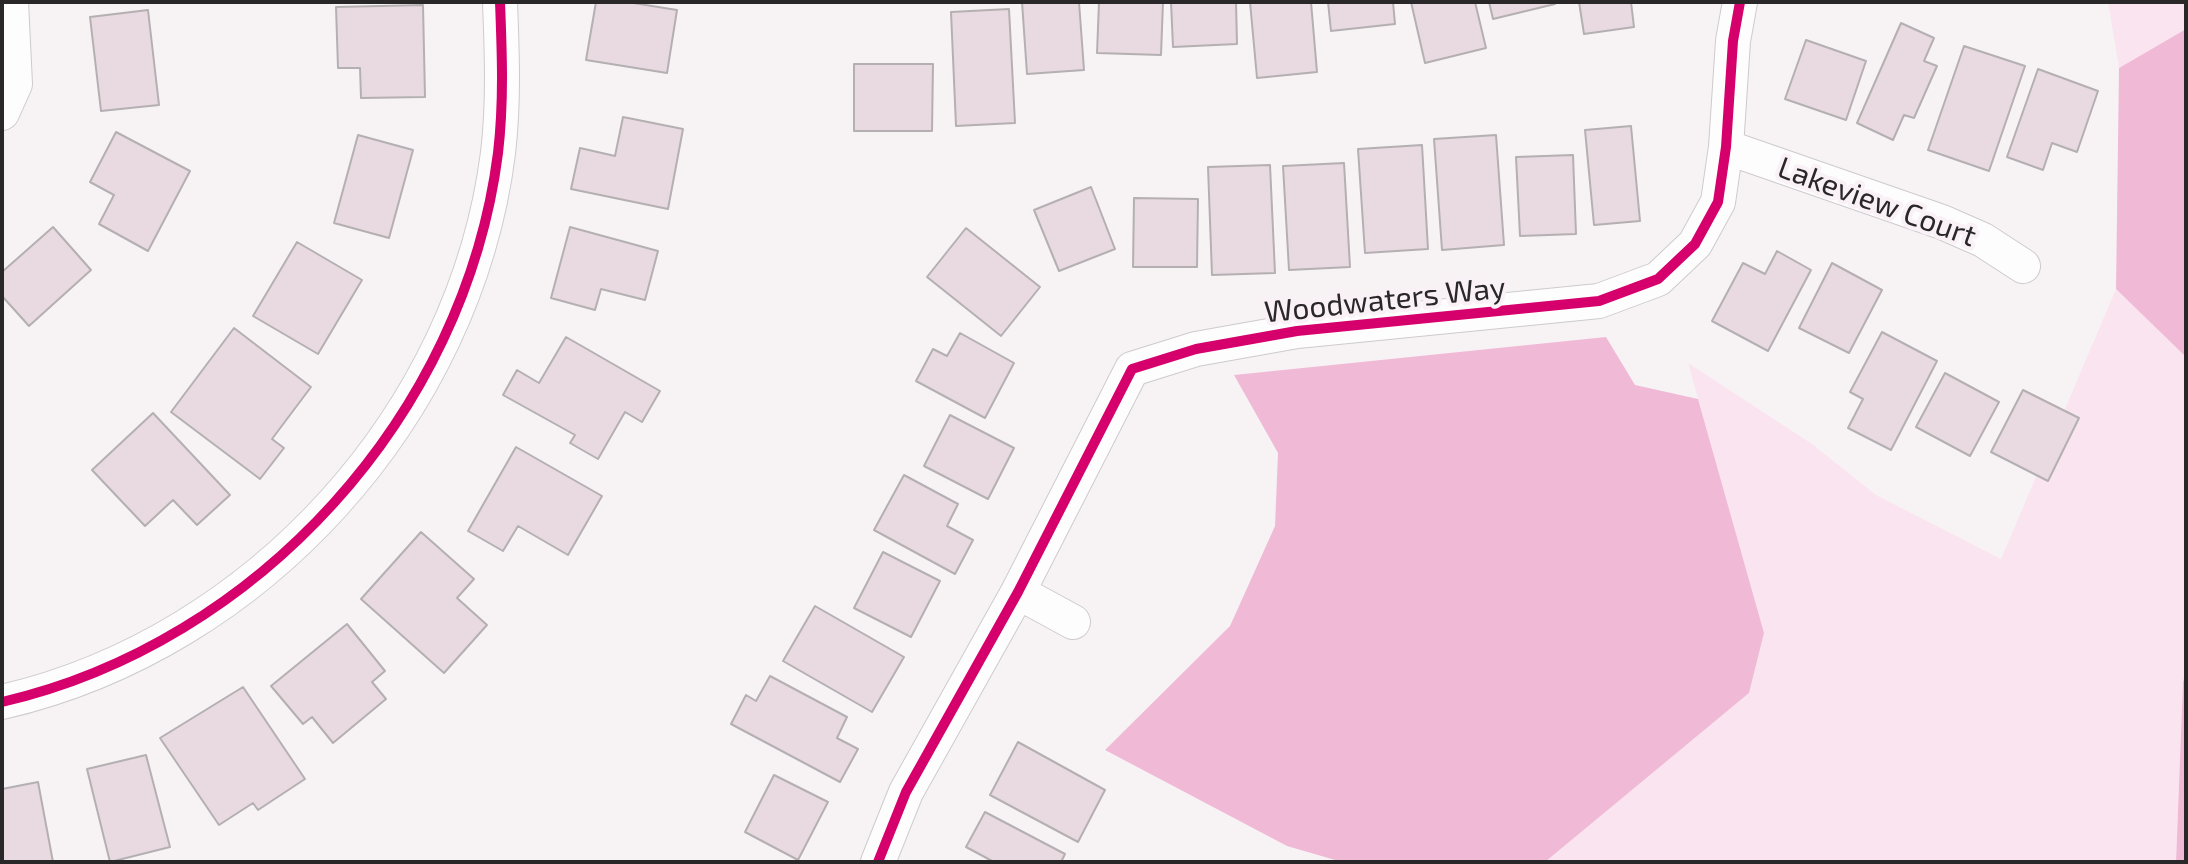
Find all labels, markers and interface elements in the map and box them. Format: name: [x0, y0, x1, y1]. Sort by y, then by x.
street label: Lakeview Court: [1773, 149, 1981, 255]
street label: Woodwaters Way: [1263, 269, 1507, 331]

